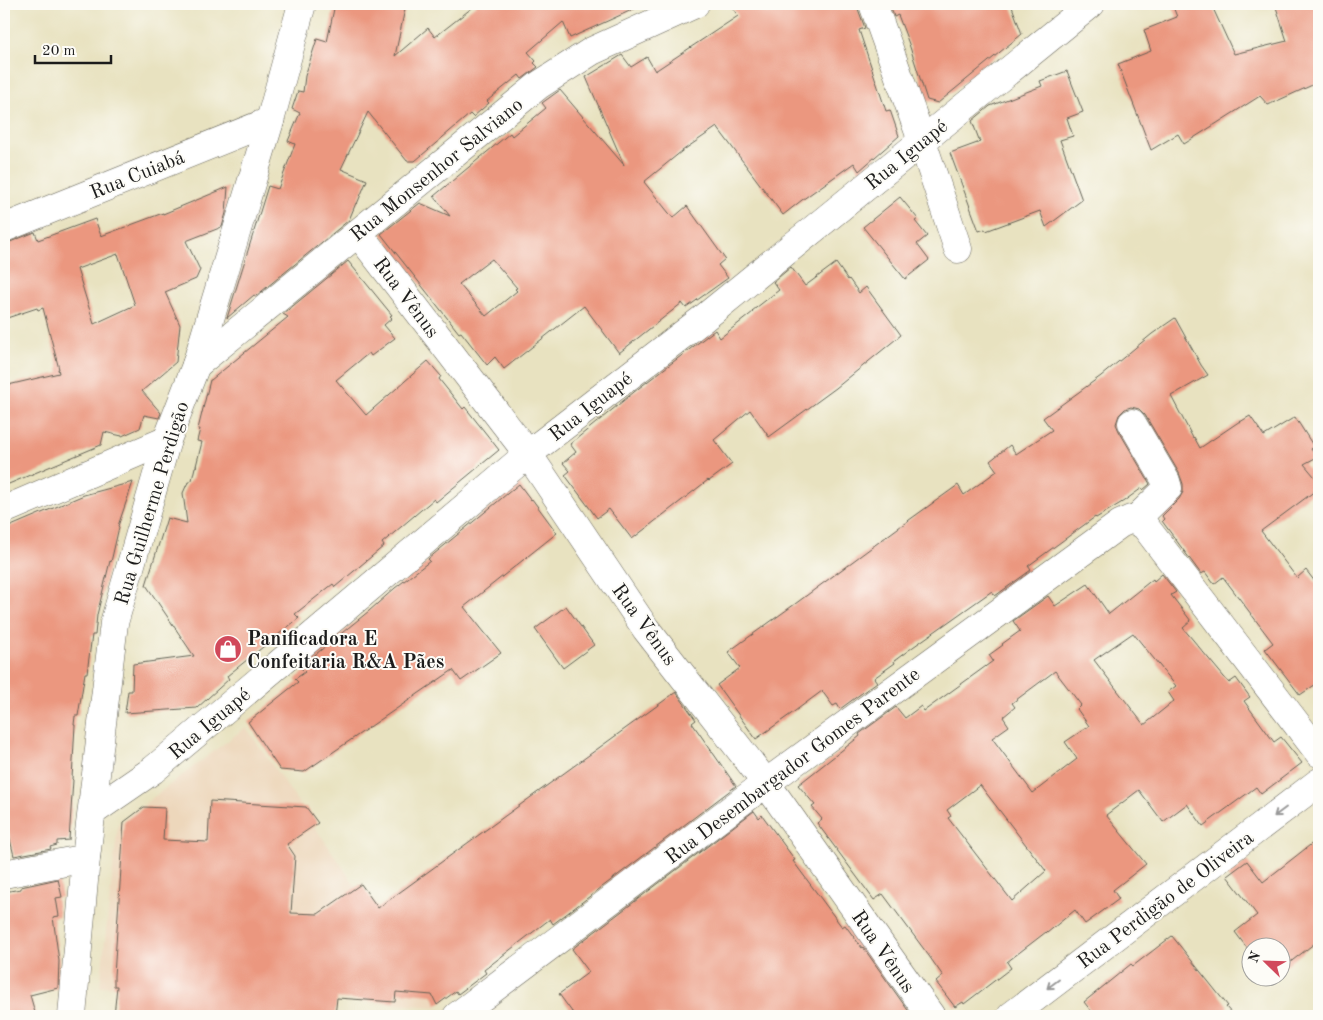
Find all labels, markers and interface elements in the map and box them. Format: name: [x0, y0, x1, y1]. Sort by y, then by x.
scale bar: [35, 32, 111, 64]
text: 20 m: [42, 44, 76, 59]
street label: Rua Monsenhor Salviano: [347, 95, 527, 246]
street label: Rua Iguapé: [862, 117, 952, 195]
street label: Rua Cuiabá: [88, 148, 188, 204]
street label: Rua Vênus: [369, 254, 442, 342]
street label: Rua Iguapé: [546, 369, 637, 446]
street label: Rua Guilherme Perdigão: [112, 399, 193, 608]
street label: Rua Vênus: [607, 581, 679, 670]
place label: Panificadora E Confeitaria R&A Pães: [247, 630, 444, 673]
shop icon: Panificadora E Confeitaria R&A Pães: [213, 634, 243, 664]
street label: Rua Desembargador Gomes Parente: [662, 664, 924, 869]
street label: Rua Iguapé: [166, 685, 255, 764]
one-way arrow: [1274, 806, 1287, 817]
street label: Rua Perdigão de Oliveira: [1074, 828, 1258, 973]
street label: Rua Vênus: [847, 907, 918, 997]
north arrow: [1240, 938, 1290, 988]
text: N: [1246, 949, 1264, 965]
one-way arrow: [1046, 979, 1060, 989]

